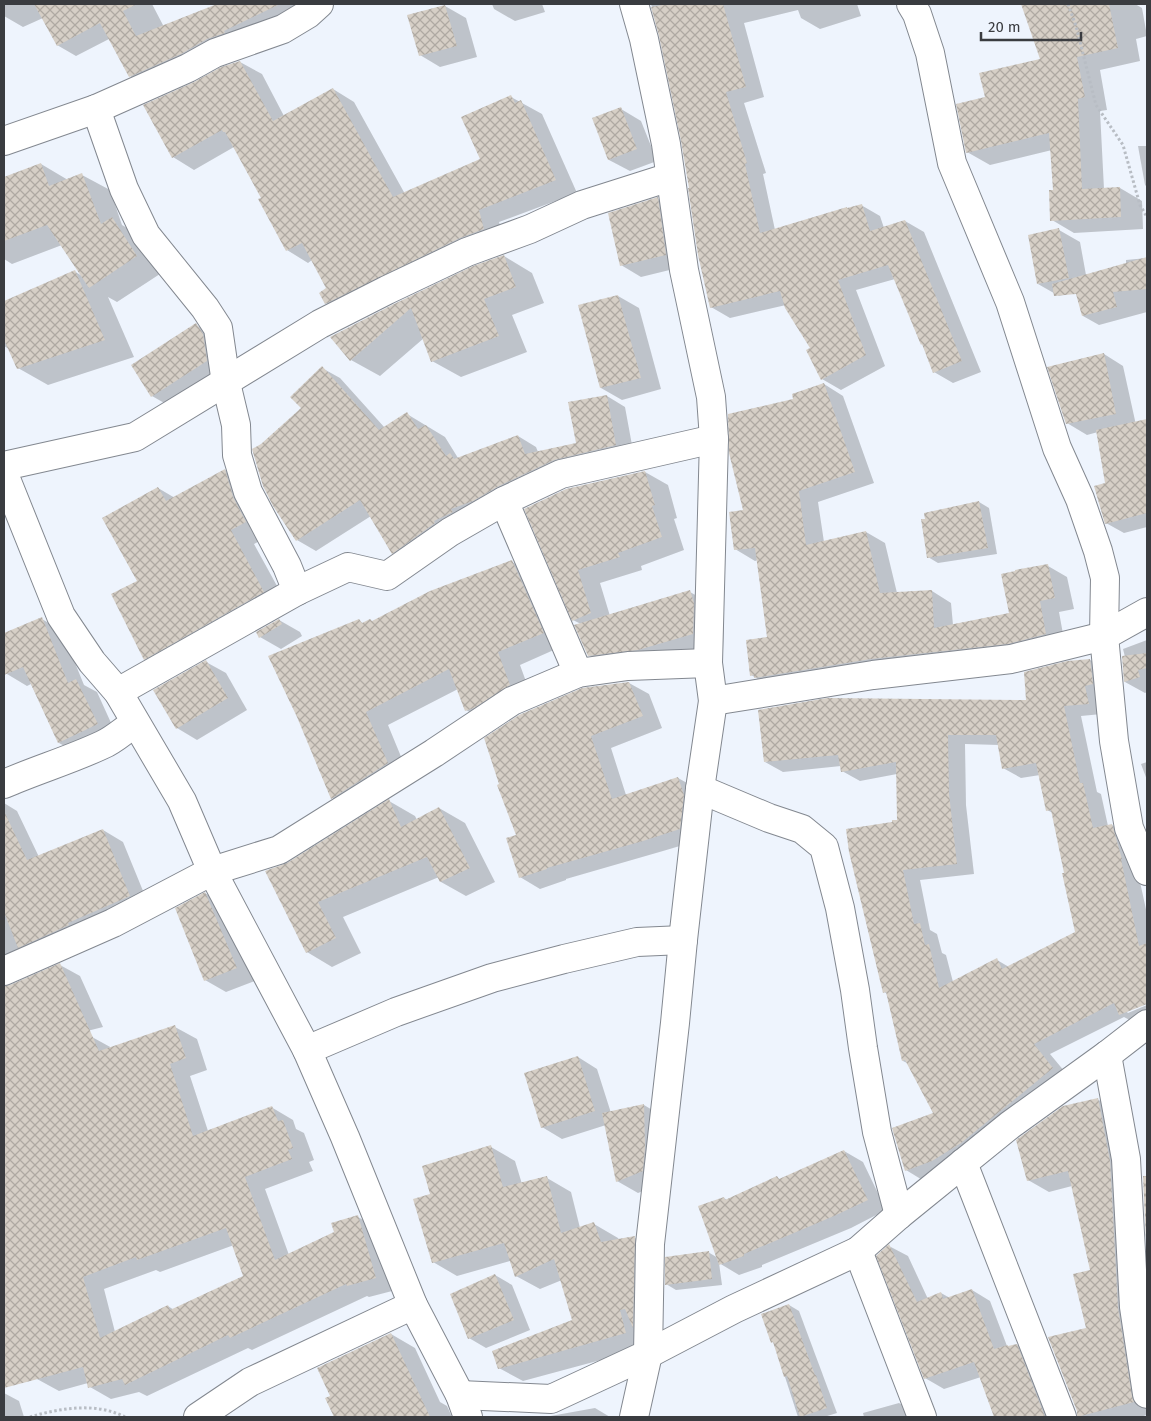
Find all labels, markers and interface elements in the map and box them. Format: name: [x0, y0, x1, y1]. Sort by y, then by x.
scale bar: [981, 10, 1081, 42]
text: 20 m: [988, 18, 1021, 36]

